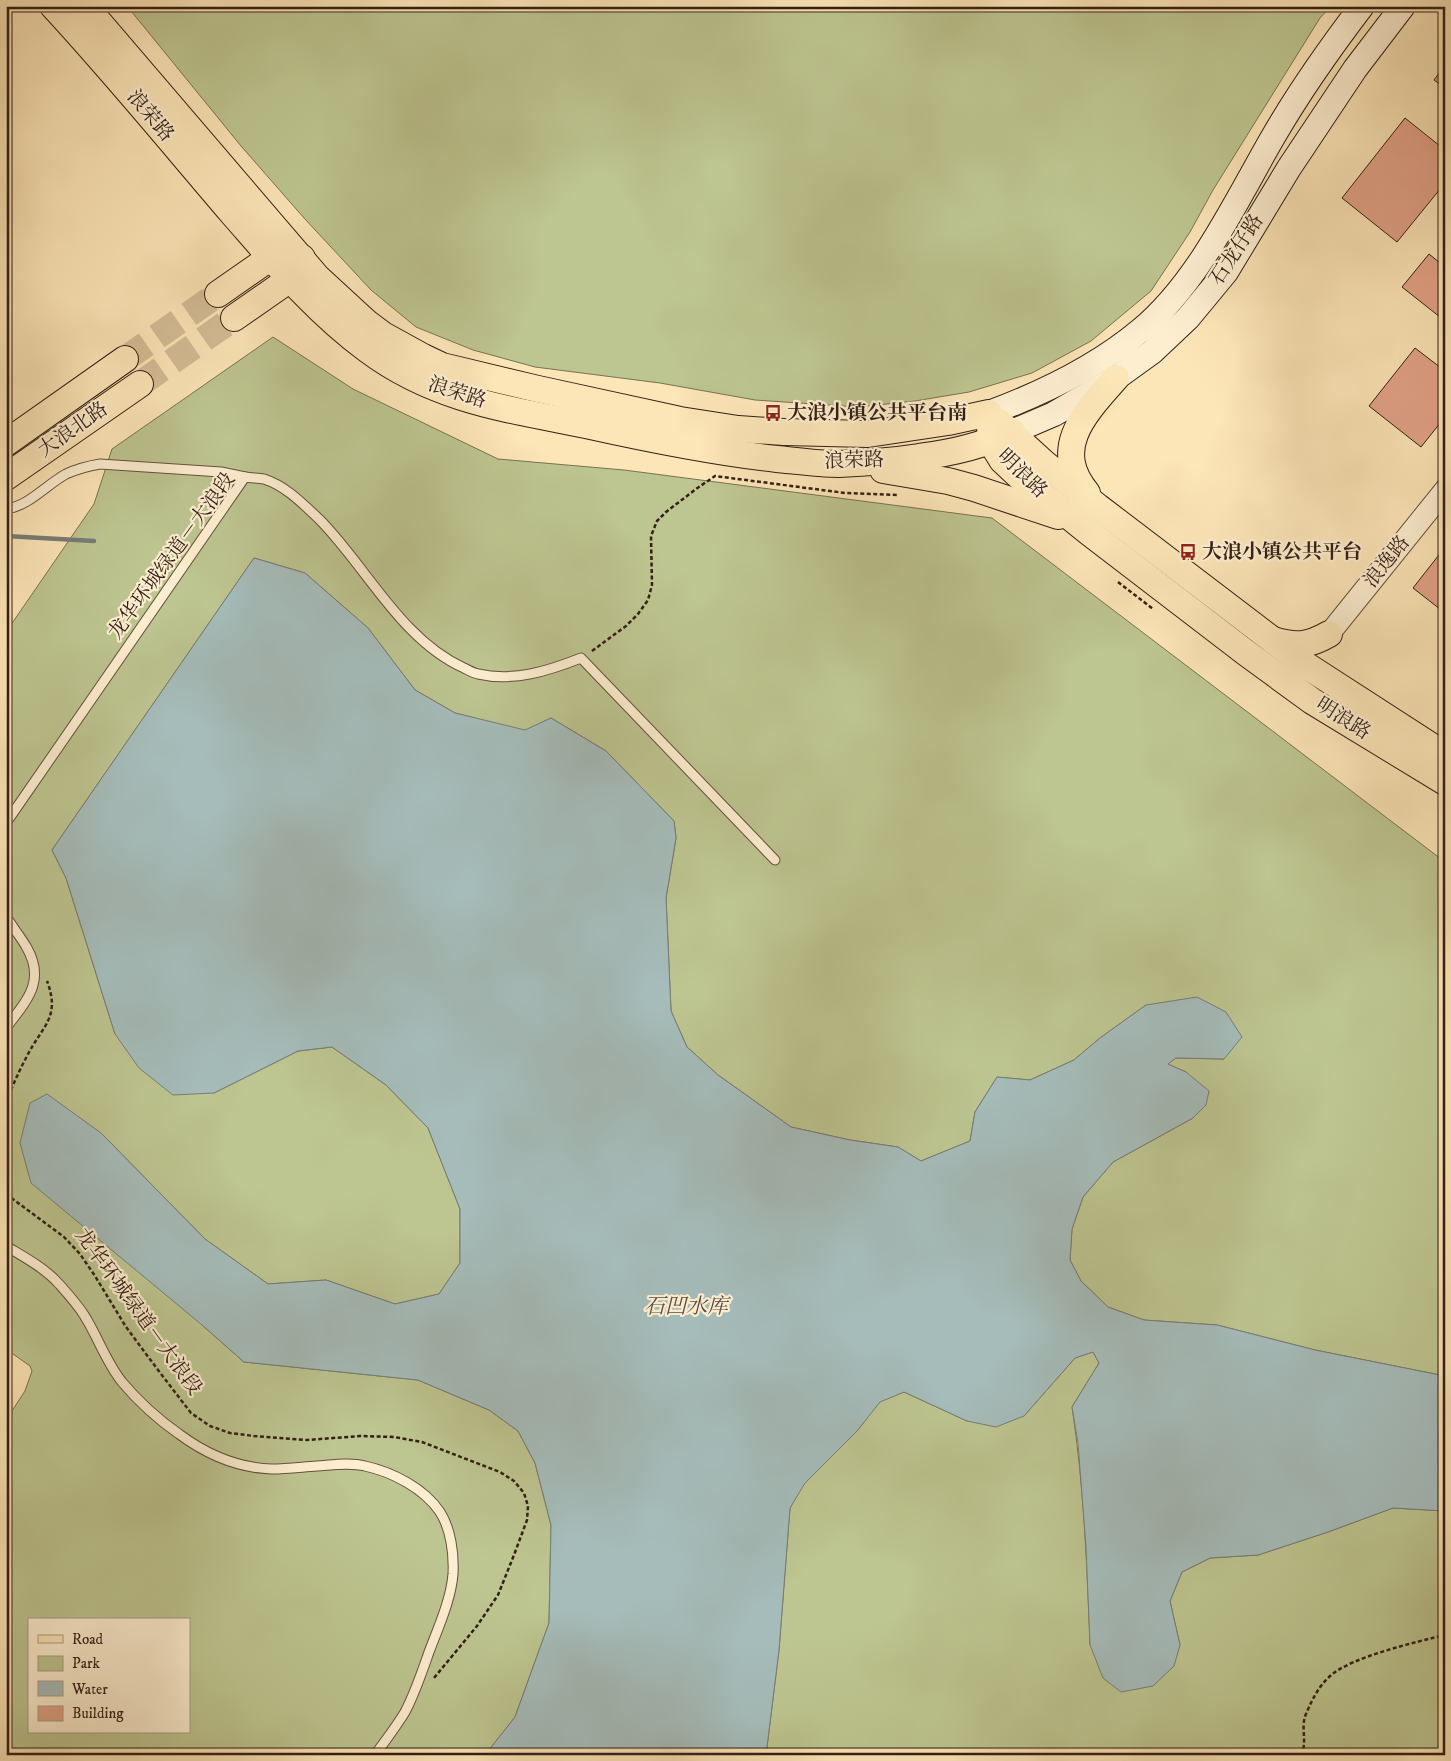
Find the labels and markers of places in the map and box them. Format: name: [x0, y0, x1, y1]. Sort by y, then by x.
place label: 大浪小镇公共平台南: [787, 401, 967, 426]
bus stop icon: 大浪小镇公共平台南: [763, 403, 783, 423]
place label: 大浪小镇公共平台: [1202, 540, 1362, 565]
bus stop icon: 大浪小镇公共平台: [1178, 542, 1198, 562]

